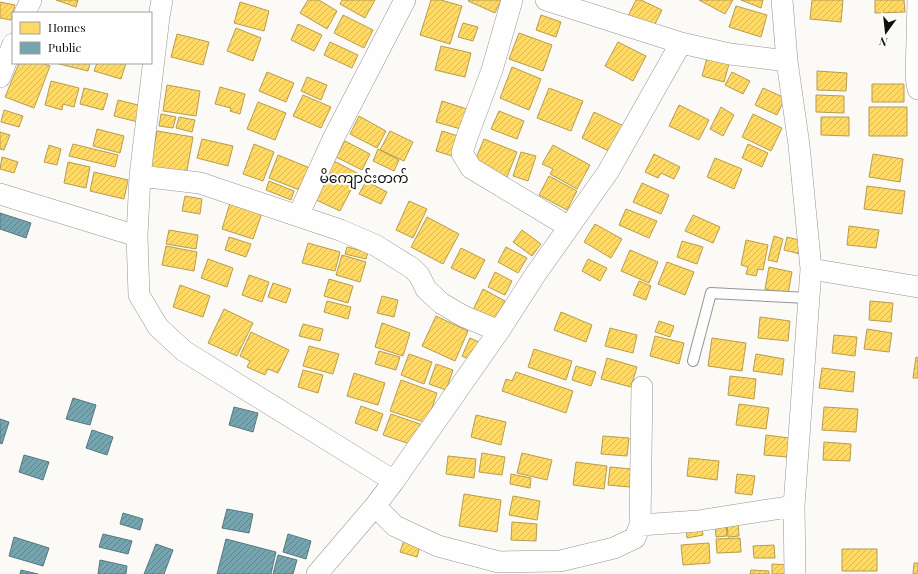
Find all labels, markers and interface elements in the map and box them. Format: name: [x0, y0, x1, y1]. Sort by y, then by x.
legend: [12, 12, 152, 64]
north arrow: [866, 12, 906, 52]
text: Homes: [48, 19, 86, 35]
text: N: [877, 34, 889, 50]
text: Public: [48, 39, 82, 55]
district label: မိကျောင်းတက်: [319, 168, 409, 190]

